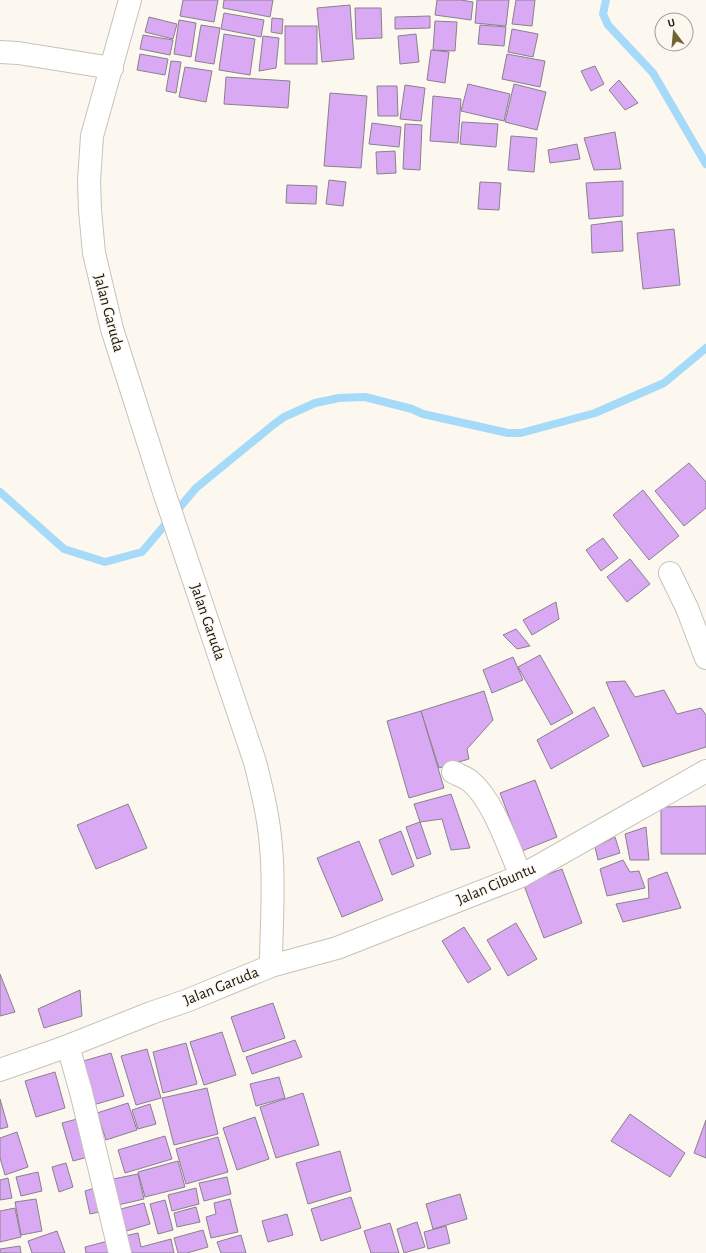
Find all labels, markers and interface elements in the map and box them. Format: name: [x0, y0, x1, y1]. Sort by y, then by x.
north arrow: [654, 12, 694, 52]
text: U: [666, 17, 676, 29]
street label: Jalan Garuda: [91, 272, 127, 354]
street label: Jalan Garuda: [187, 582, 229, 662]
street label: Jalan Cibuntu: [454, 860, 538, 908]
street label: Jalan Garuda: [181, 964, 261, 1008]

